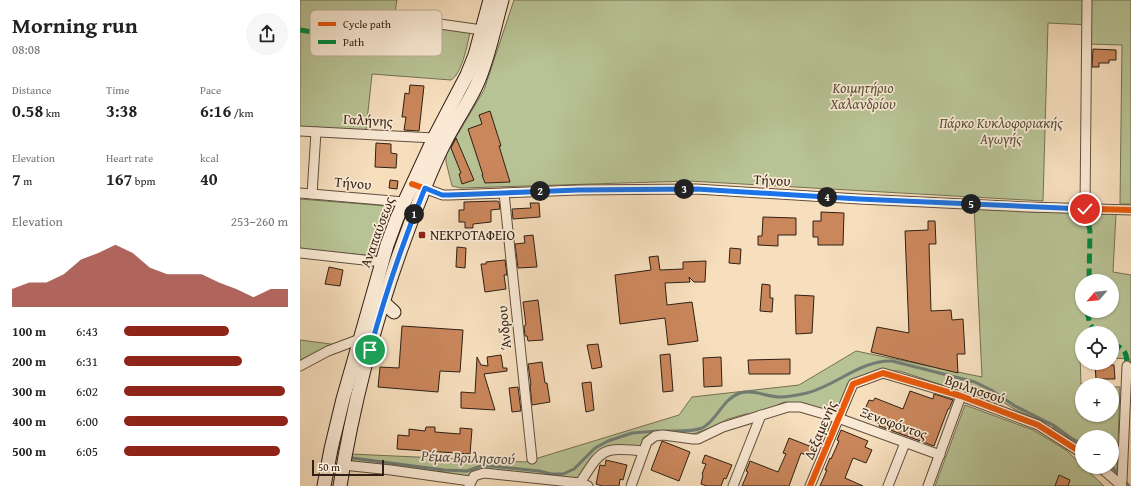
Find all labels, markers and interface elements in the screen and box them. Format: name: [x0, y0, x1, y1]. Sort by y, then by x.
text: Morning run: [12, 9, 138, 41]
legend: [310, 10, 442, 56]
button: share: [246, 13, 288, 55]
text: Cycle path: [343, 16, 392, 32]
text: Path: [343, 34, 365, 50]
text: 08:08: [12, 40, 40, 59]
park label: Κοιμητήριο Χαλανδρίου: [829, 78, 896, 114]
text: Distance: [12, 82, 51, 98]
text: Time: [106, 82, 129, 98]
text: Pace: [200, 82, 221, 98]
text: 0.58: [12, 98, 43, 123]
text: 3:38: [106, 98, 137, 123]
text: 6:16: [200, 98, 231, 123]
text: km: [43, 105, 60, 121]
text: /km: [231, 105, 253, 121]
street label: Γαλήνης: [343, 109, 393, 131]
park label: Πάρκο Κυκλοφοριακής Αγωγής: [938, 113, 1063, 149]
text: Elevation: [12, 150, 55, 166]
text: Heart rate: [106, 150, 153, 166]
text: kcal: [200, 150, 219, 166]
text: 7: [12, 166, 21, 191]
text: 167: [106, 166, 132, 191]
text: 40: [200, 166, 218, 191]
street label: Τήνου: [753, 169, 791, 191]
street label: Τήνου: [334, 171, 372, 195]
text: m: [21, 173, 32, 189]
text: bpm: [132, 173, 155, 189]
pin: 3: [674, 179, 694, 199]
pin: 2: [530, 181, 550, 201]
text: 3: [681, 181, 687, 197]
text: 2: [537, 183, 543, 199]
pin: 4: [817, 187, 837, 207]
text: 4: [824, 189, 830, 205]
pin: [1068, 192, 1102, 226]
street label: Αναπαύσεως: [355, 194, 399, 270]
pin: 5: [961, 194, 981, 214]
text: 5: [968, 196, 974, 212]
icon: check: [1074, 198, 1096, 220]
pin: 1: [404, 204, 424, 224]
text: 1: [411, 206, 417, 222]
text: Elevation: [12, 212, 63, 231]
text: 253–260 m: [231, 212, 288, 231]
place label: ΝΕΚΡΟΤΑΦΕΙΟ: [430, 225, 515, 245]
marker: ΝΕΚΡΟΤΑΦΕΙΟ: [417, 230, 427, 240]
north arrow: [1075, 274, 1119, 318]
map controls: [1075, 274, 1119, 474]
street label: Άνδρου: [492, 305, 516, 351]
text: 100 m: [12, 322, 46, 341]
text: 6:43: [76, 322, 98, 341]
button: locate: [1075, 326, 1119, 370]
pin: [353, 333, 387, 367]
icon: arrive: [359, 339, 381, 361]
text: 200 m: [12, 352, 46, 371]
text: 6:31: [76, 352, 98, 371]
street label: Βριλησσού: [942, 369, 1008, 409]
button: +: [1075, 378, 1119, 422]
text: 300 m: [12, 382, 46, 401]
text: 6:02: [76, 382, 98, 401]
street label: Δεξαμενής: [799, 397, 841, 463]
street label: Ξενοφόντος: [858, 402, 930, 444]
text: 400 m: [12, 412, 46, 431]
text: 6:00: [76, 412, 98, 431]
button: −: [1075, 430, 1119, 474]
text: 500 m: [12, 442, 46, 461]
text: 6:05: [76, 442, 98, 461]
water label: Ρέμα Βριλησσού: [420, 445, 516, 469]
scale bar: [312, 458, 384, 477]
text: 50 m: [318, 459, 340, 475]

